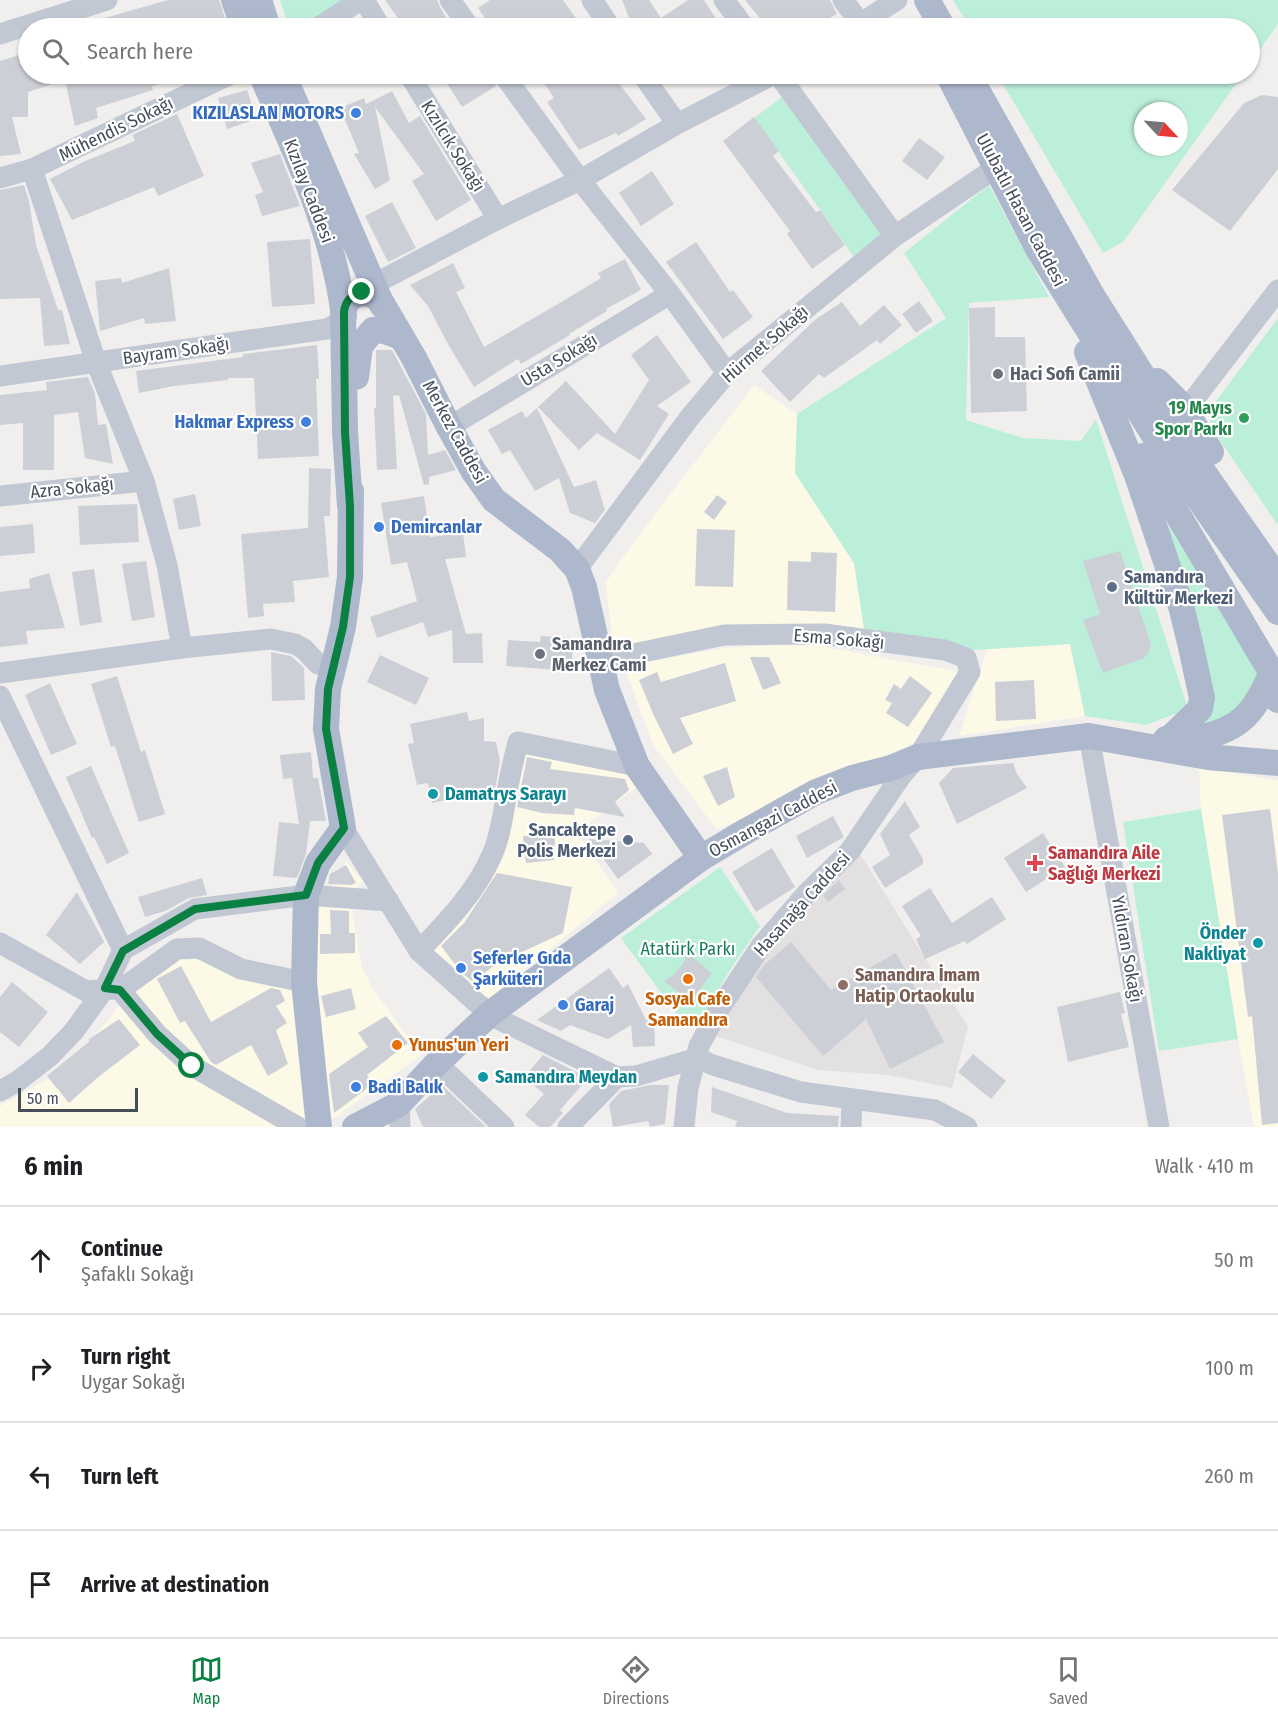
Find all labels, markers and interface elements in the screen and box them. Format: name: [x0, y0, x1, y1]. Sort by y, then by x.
search box: [18, 18, 1260, 84]
icon: search: [39, 35, 72, 68]
text: Search here: [87, 38, 193, 65]
street label: Mühendis Sokağı: [55, 92, 177, 166]
street label: Kızılcık Sokağı: [416, 96, 490, 196]
place label: KIZILASLAN MOTORS: [193, 102, 344, 124]
north arrow: [1134, 102, 1188, 156]
marker: KIZILASLAN MOTORS: [349, 106, 363, 120]
street label: Ulubatlı Hasan Caddesi: [971, 130, 1071, 290]
street label: Kızılay Caddesi: [279, 136, 339, 246]
route end: [348, 278, 374, 304]
street label: Hürmet Sokağı: [717, 300, 813, 388]
street label: Usta Sokağı: [517, 329, 601, 391]
street label: Bayram Sokağı: [121, 333, 231, 369]
place label: Haci Sofi Camii: [1010, 363, 1120, 385]
marker: Haci Sofi Camii: [991, 367, 1005, 381]
street label: Merkez Caddesi: [418, 377, 492, 487]
place label: 19 Mayıs Spor Parkı: [1155, 397, 1232, 440]
place label: Hakmar Express: [174, 411, 294, 433]
marker: 19 Mayıs Spor Parkı: [1237, 411, 1251, 425]
marker: Hakmar Express: [299, 415, 313, 429]
street label: Azra Sokağı: [29, 473, 115, 503]
place label: Demircanlar: [391, 516, 482, 538]
marker: Demircanlar: [372, 520, 386, 534]
place label: Samandıra Kültür Merkezi: [1124, 566, 1233, 609]
marker: Samandıra Kültür Merkezi: [1105, 580, 1119, 594]
street label: Esma Sokağı: [793, 624, 885, 654]
place label: Samandıra Merkez Cami: [552, 633, 646, 676]
marker: Samandıra Merkez Cami: [533, 647, 547, 661]
street label: Osmangazi Caddesi: [705, 776, 841, 862]
place label: Damatrys Sarayı: [445, 783, 566, 805]
marker: Damatrys Sarayı: [426, 787, 440, 801]
place label: Sancaktepe Polis Merkezi: [517, 819, 616, 862]
marker: Sancaktepe Polis Merkezi: [621, 833, 635, 847]
place label: Samandıra Aile Sağlığı Merkezi: [1048, 842, 1161, 885]
street label: Hasanağa Caddesi: [749, 847, 855, 961]
marker: Samandıra Aile Sağlığı Merkezi: [1026, 854, 1044, 872]
street label: Yıldıran Sokağı: [1107, 894, 1147, 1004]
place label: Önder Nakliyat: [1184, 922, 1247, 965]
marker: Önder Nakliyat: [1251, 936, 1265, 950]
park label: Atatürk Parkı: [641, 938, 735, 960]
place label: Seferler Gıda Şarküteri: [473, 947, 571, 990]
marker: Seferler Gıda Şarküteri: [454, 961, 468, 975]
place label: Samandıra İmam Hatip Ortaokulu: [855, 964, 980, 1007]
marker: Sosyal Cafe Samandıra: [681, 972, 695, 986]
marker: Samandıra İmam Hatip Ortaokulu: [836, 978, 850, 992]
place label: Sosyal Cafe Samandıra: [645, 988, 731, 1031]
place label: Garaj: [575, 994, 614, 1016]
marker: Garaj: [556, 998, 570, 1012]
place label: Yunus'un Yeri: [408, 1034, 509, 1056]
marker: Yunus'un Yeri: [390, 1038, 404, 1052]
route start: [178, 1052, 204, 1078]
place label: Samandıra Meydan: [495, 1066, 637, 1088]
marker: Samandıra Meydan: [476, 1070, 490, 1084]
place label: Badi Balık: [368, 1076, 444, 1098]
marker: Badi Balık: [349, 1080, 363, 1094]
scale bar: [18, 1085, 138, 1112]
text: 50 m: [27, 1089, 59, 1108]
text: 6 min: [24, 1151, 83, 1182]
text: Walk · 410 m: [1155, 1154, 1254, 1178]
text: Continue: [81, 1235, 163, 1262]
icon: ahead: [24, 1244, 57, 1277]
text: 50 m: [1214, 1248, 1254, 1272]
text: Şafaklı Sokağı: [81, 1262, 194, 1286]
text: Turn right: [81, 1343, 170, 1370]
icon: right: [24, 1352, 57, 1385]
text: 100 m: [1205, 1356, 1254, 1380]
text: Uygar Sokağı: [81, 1370, 186, 1394]
icon: left: [24, 1460, 57, 1493]
text: Turn left: [81, 1463, 159, 1490]
text: 260 m: [1205, 1464, 1254, 1488]
icon: arrive: [24, 1568, 57, 1601]
text: Arrive at destination: [81, 1571, 269, 1598]
tab: Map: [190, 1653, 223, 1708]
tab: Directions: [603, 1653, 669, 1708]
tab: Saved: [1049, 1653, 1088, 1708]

